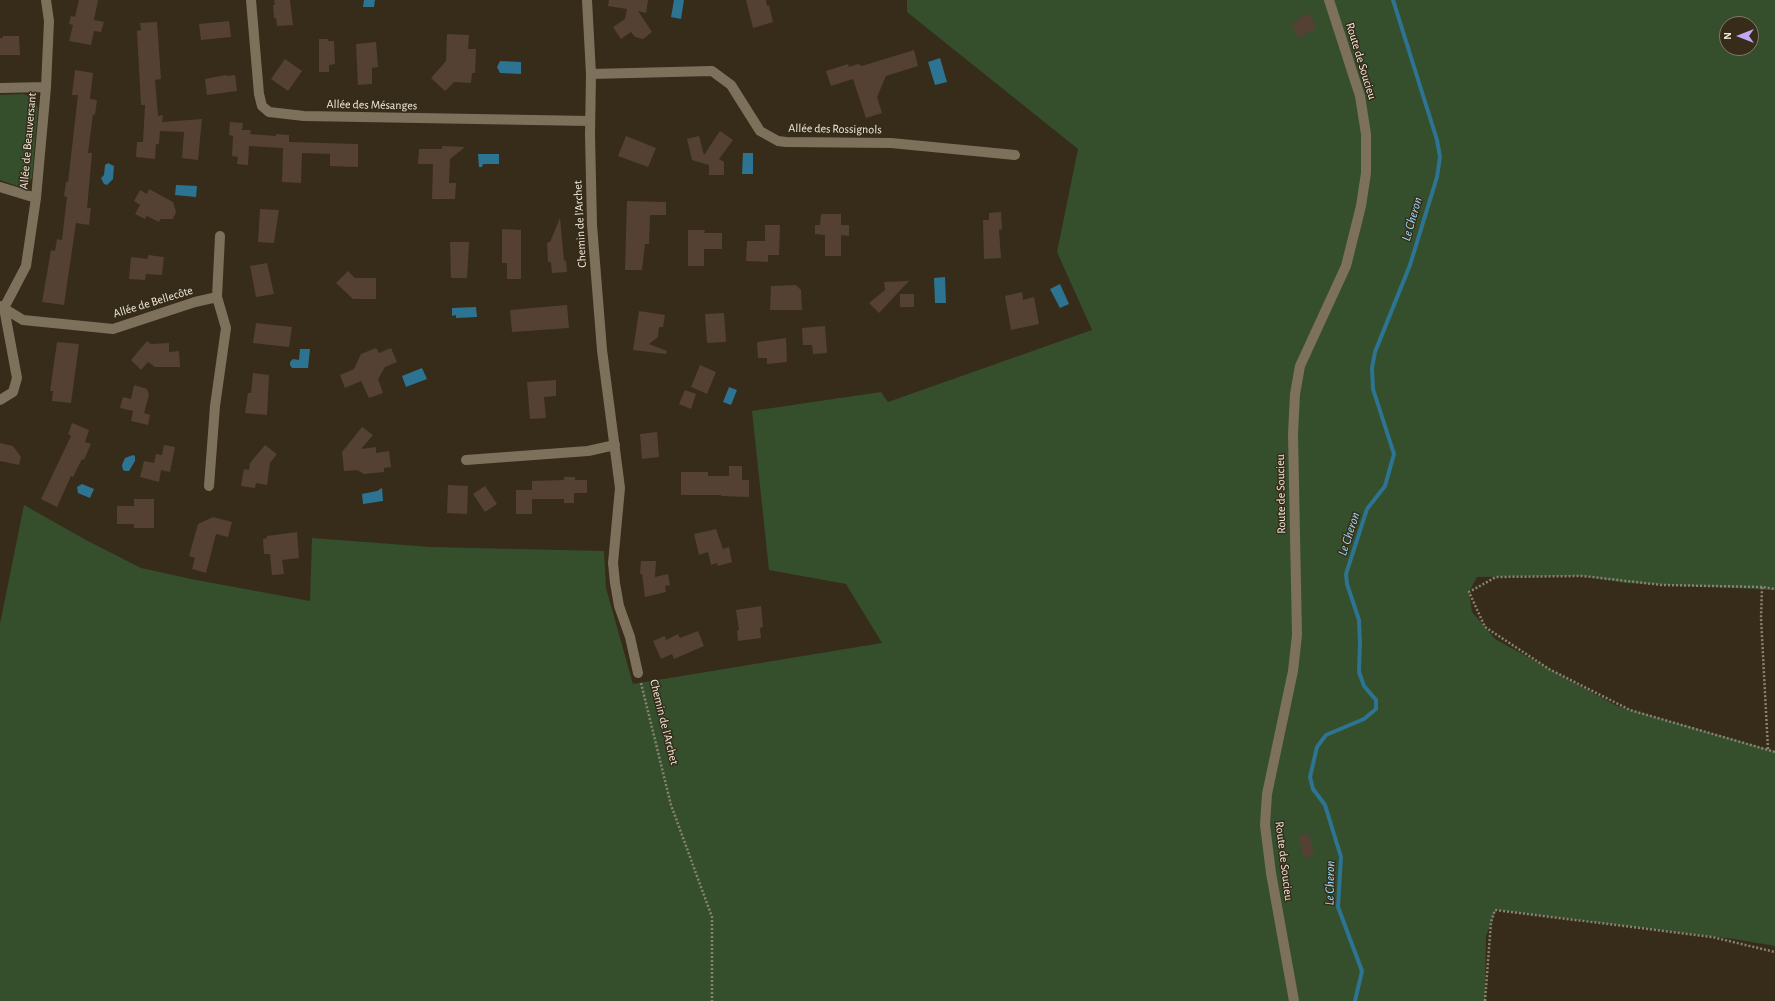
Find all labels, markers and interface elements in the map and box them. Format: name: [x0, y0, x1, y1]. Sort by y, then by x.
north arrow: [1719, 16, 1759, 56]
street label: Route de Soucieu: [1342, 21, 1380, 101]
text: N: [1722, 32, 1733, 40]
street label: Allée de Beauversant: [17, 92, 39, 190]
street label: Allée des Mésanges: [327, 97, 417, 113]
street label: Allée des Rossignols: [788, 121, 882, 137]
street label: Chemin de l'Archet: [571, 180, 589, 268]
water label: Le Cheron: [1398, 195, 1426, 243]
street label: Allée de Bellecôte: [111, 283, 195, 321]
street label: Route de Soucieu: [1273, 454, 1289, 534]
water label: Le Cheron: [1335, 510, 1363, 558]
street label: Chemin de l'Archet: [646, 678, 682, 766]
street label: Route de Soucieu: [1272, 821, 1296, 901]
water label: Le Cheron: [1322, 860, 1338, 906]

